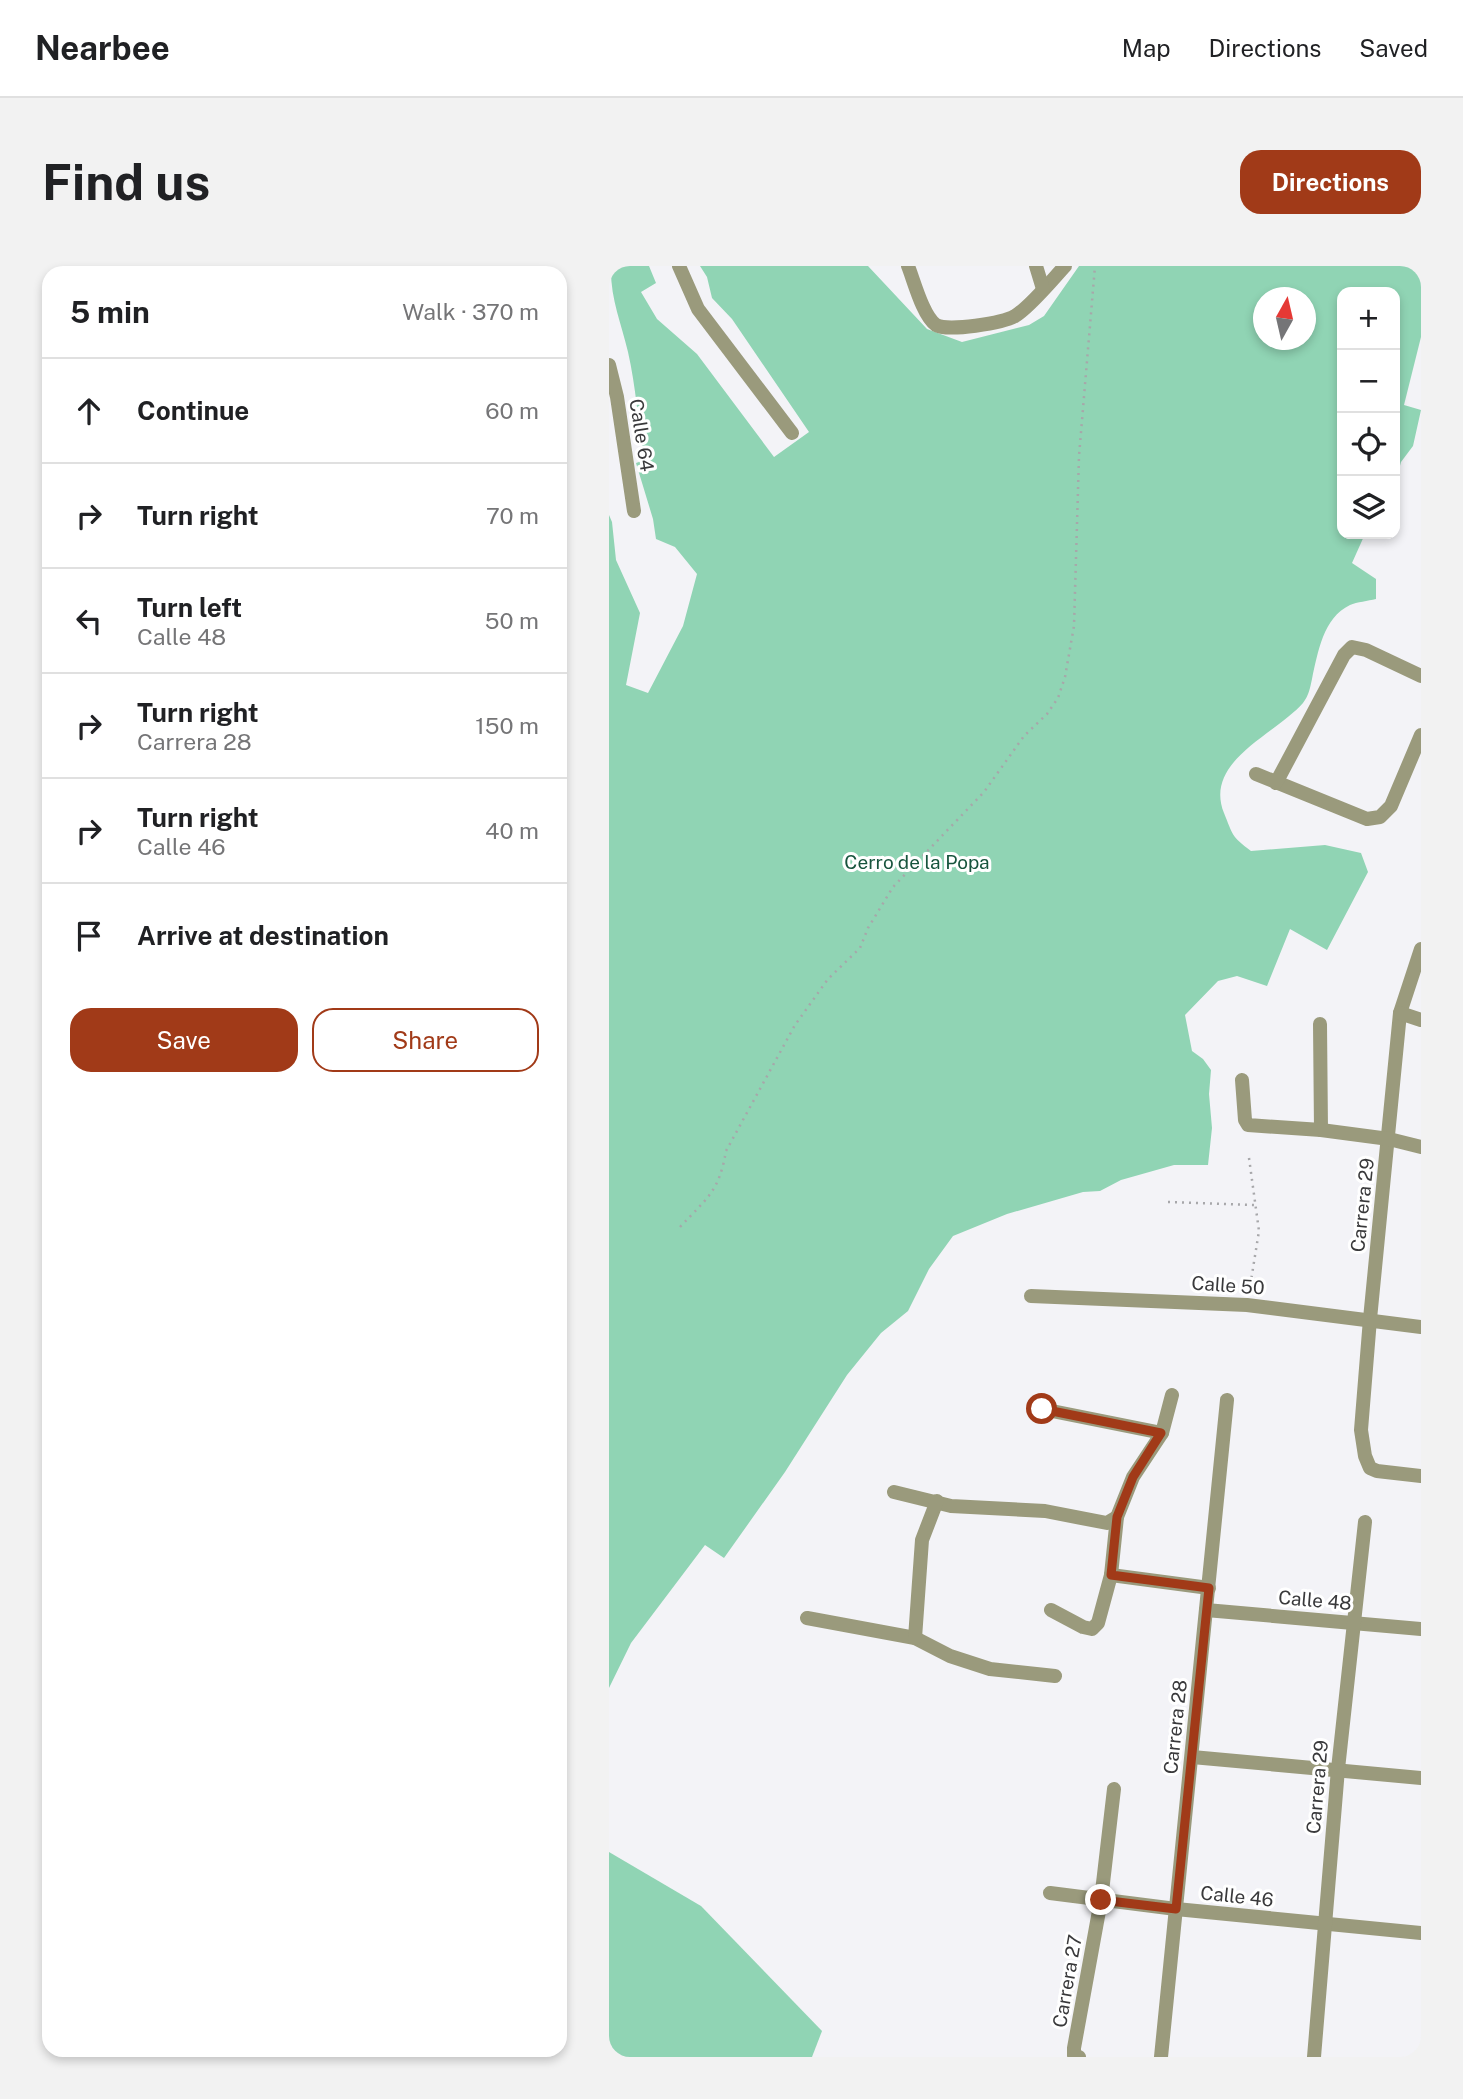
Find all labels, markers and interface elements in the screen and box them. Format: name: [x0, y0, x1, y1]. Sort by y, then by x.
text: Nearbee: [35, 29, 170, 67]
text: Map: [1122, 34, 1171, 62]
text: Directions: [1209, 34, 1321, 62]
text: Saved: [1359, 34, 1428, 62]
button: Directions: [1240, 150, 1421, 214]
text: Find us: [42, 153, 210, 211]
north arrow: [1253, 287, 1316, 350]
map controls: [1337, 287, 1400, 539]
button: +: [1337, 287, 1400, 350]
text: 5 min: [70, 294, 150, 330]
text: Walk · 370 m: [402, 298, 539, 325]
button: −: [1337, 350, 1400, 413]
icon: ahead: [70, 392, 108, 430]
text: Continue: [137, 395, 249, 426]
text: 60 m: [485, 397, 539, 424]
street label: Calle 64: [625, 397, 659, 473]
button: locate: [1337, 413, 1400, 476]
button: layers: [1337, 476, 1400, 539]
icon: right: [70, 497, 108, 535]
text: Turn right: [137, 500, 259, 531]
text: 70 m: [486, 502, 539, 529]
text: Turn left: [137, 592, 242, 623]
icon: left: [70, 602, 108, 640]
text: 50 m: [485, 607, 539, 634]
text: Calle 48: [137, 623, 226, 650]
text: Turn right: [137, 697, 259, 728]
icon: right: [70, 707, 108, 745]
text: 150 m: [475, 712, 539, 739]
text: Carrera 28: [137, 728, 252, 755]
text: Turn right: [137, 802, 259, 833]
icon: right: [70, 812, 108, 850]
text: 40 m: [485, 817, 539, 844]
text: Calle 46: [137, 833, 226, 860]
park label: Cerro de la Popa: [844, 851, 990, 873]
icon: arrive: [70, 917, 108, 955]
text: Arrive at destination: [137, 920, 389, 951]
button: Save: [70, 1008, 298, 1072]
button: Share: [312, 1008, 539, 1072]
street label: Carrera 29: [1346, 1157, 1378, 1253]
street label: Calle 50: [1191, 1271, 1265, 1299]
route start: [1026, 1393, 1057, 1424]
street label: Calle 48: [1277, 1586, 1353, 1614]
street label: Carrera 28: [1159, 1679, 1191, 1775]
street label: Carrera 29: [1302, 1739, 1332, 1835]
street label: Calle 46: [1199, 1881, 1275, 1911]
route end: [1085, 1884, 1116, 1915]
street label: Carrera 27: [1048, 1933, 1086, 2029]

